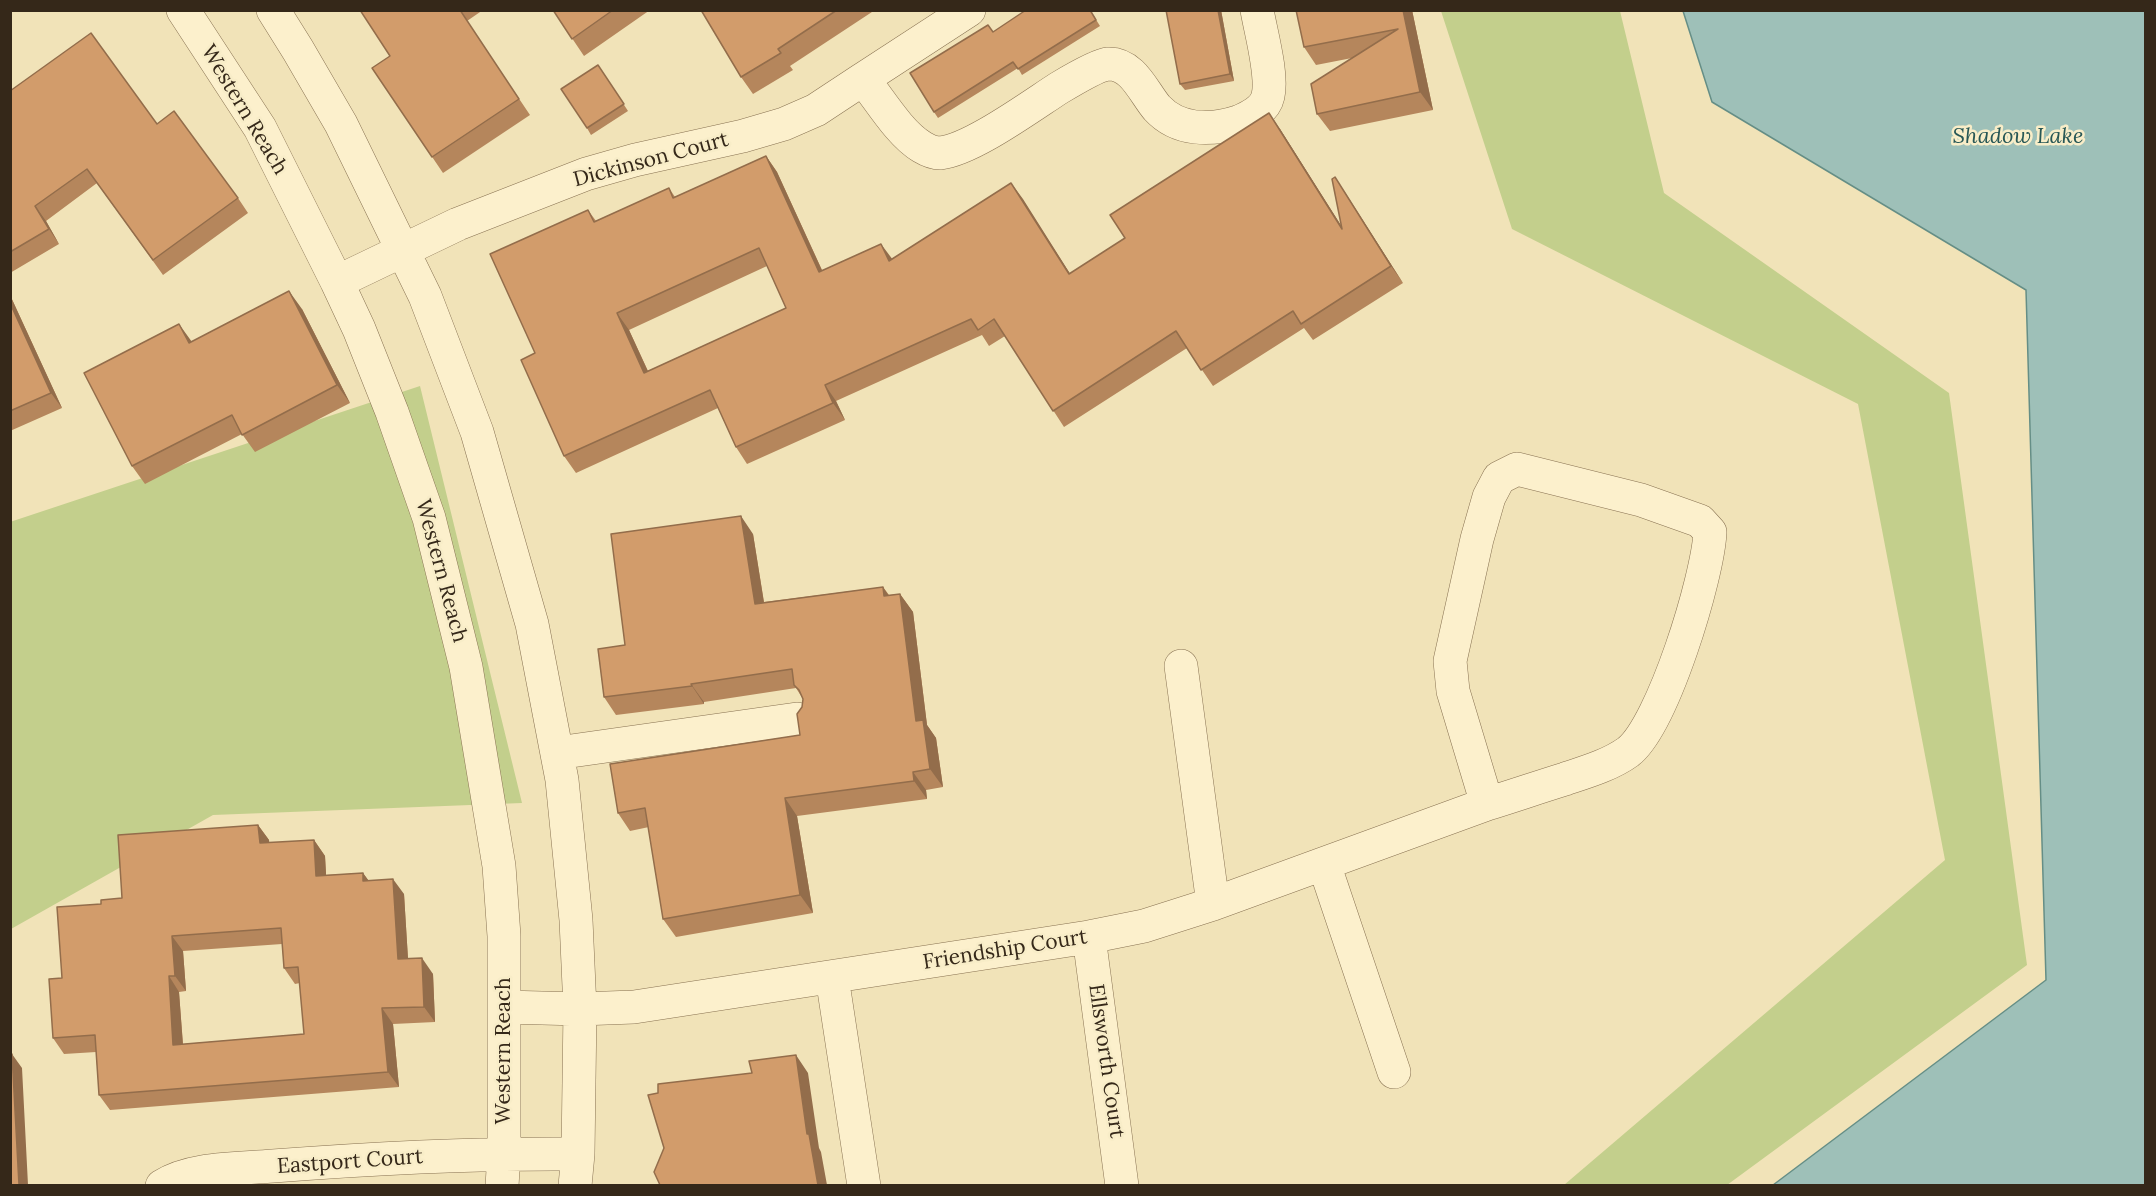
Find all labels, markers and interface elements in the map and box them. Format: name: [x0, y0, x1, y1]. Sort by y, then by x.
street label: Western Reach: [195, 40, 293, 180]
water label: Shadow Lake: [1953, 124, 2083, 150]
street label: Dickinson Court: [571, 127, 731, 193]
street label: Western Reach: [410, 497, 472, 645]
street label: Friendship Court: [921, 925, 1089, 975]
street label: Western Reach: [491, 977, 517, 1125]
street label: Ellsworth Court: [1083, 982, 1129, 1140]
street label: Eastport Court: [276, 1144, 424, 1180]

